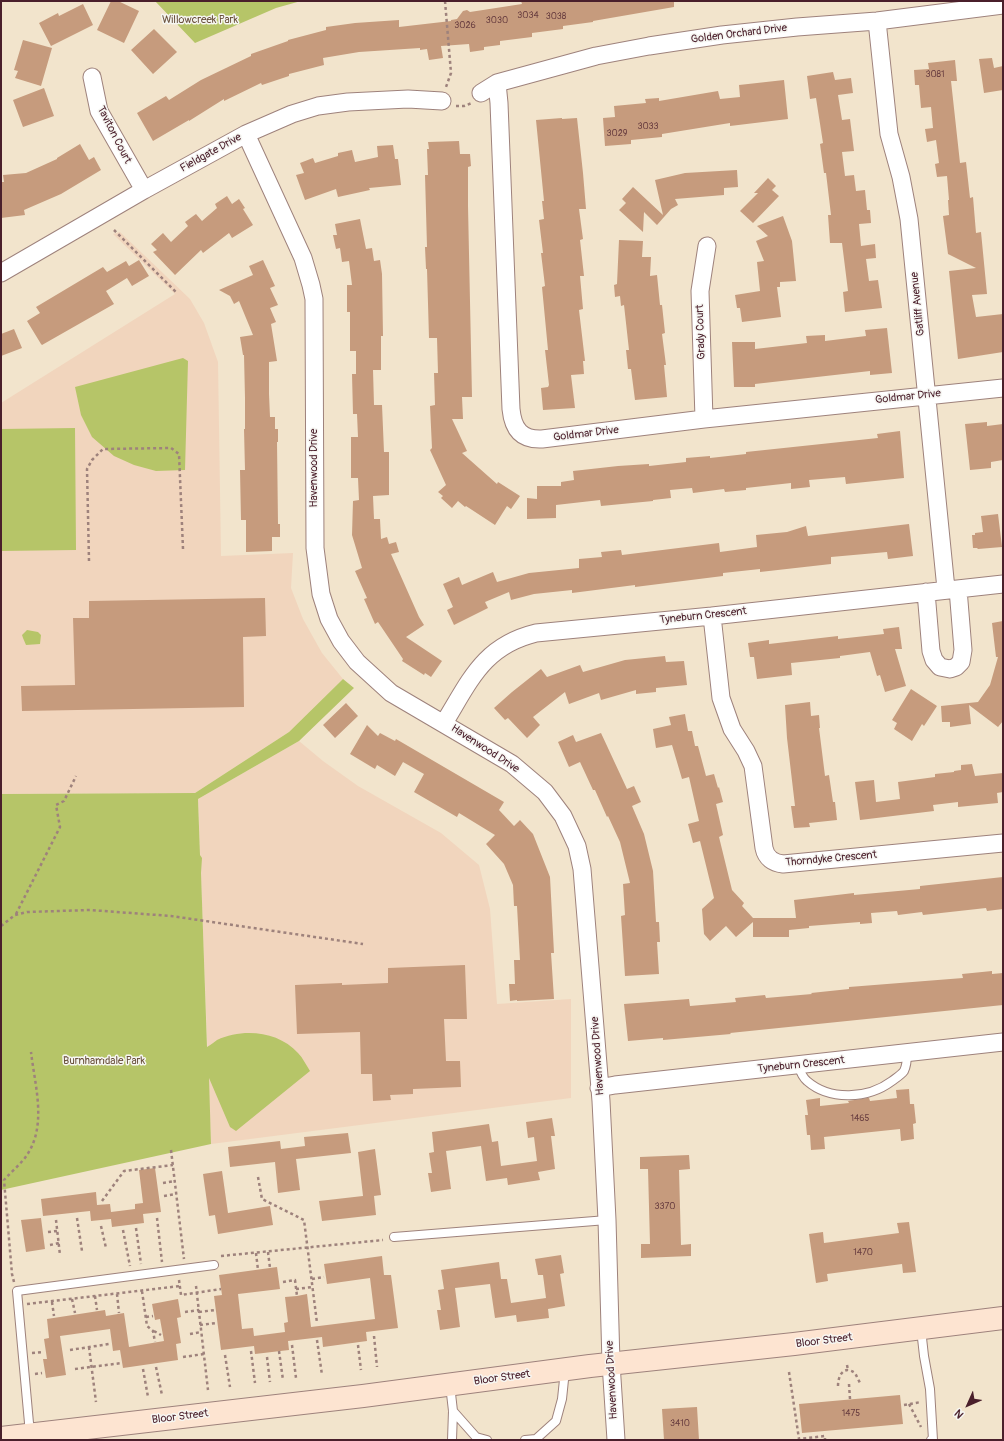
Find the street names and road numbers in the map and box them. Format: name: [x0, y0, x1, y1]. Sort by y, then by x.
street label: Golden Orchard Drive: [690, 22, 788, 46]
street label: Taviton Court: [94, 104, 134, 166]
street label: Fieldgate Drive: [178, 131, 244, 175]
street label: Gatliff Avenue: [908, 271, 928, 337]
street label: Grady Court: [693, 304, 709, 360]
street label: Goldmar Drive: [875, 387, 941, 407]
street label: Goldmar Drive: [552, 423, 620, 445]
street label: Havenwood Drive: [307, 429, 321, 507]
street label: Tyneburn Crescent: [659, 605, 747, 627]
street label: Havenwood Drive: [448, 722, 522, 776]
street label: Thorndyke Crescent: [785, 848, 877, 870]
street label: Havenwood Drive: [589, 1016, 607, 1096]
street label: Tyneburn Crescent: [757, 1054, 845, 1076]
street label: Bloor Street: [795, 1331, 853, 1351]
street label: Havenwood Drive: [603, 1340, 621, 1420]
street label: Bloor Street: [473, 1368, 531, 1388]
street label: Bloor Street: [151, 1407, 209, 1427]

